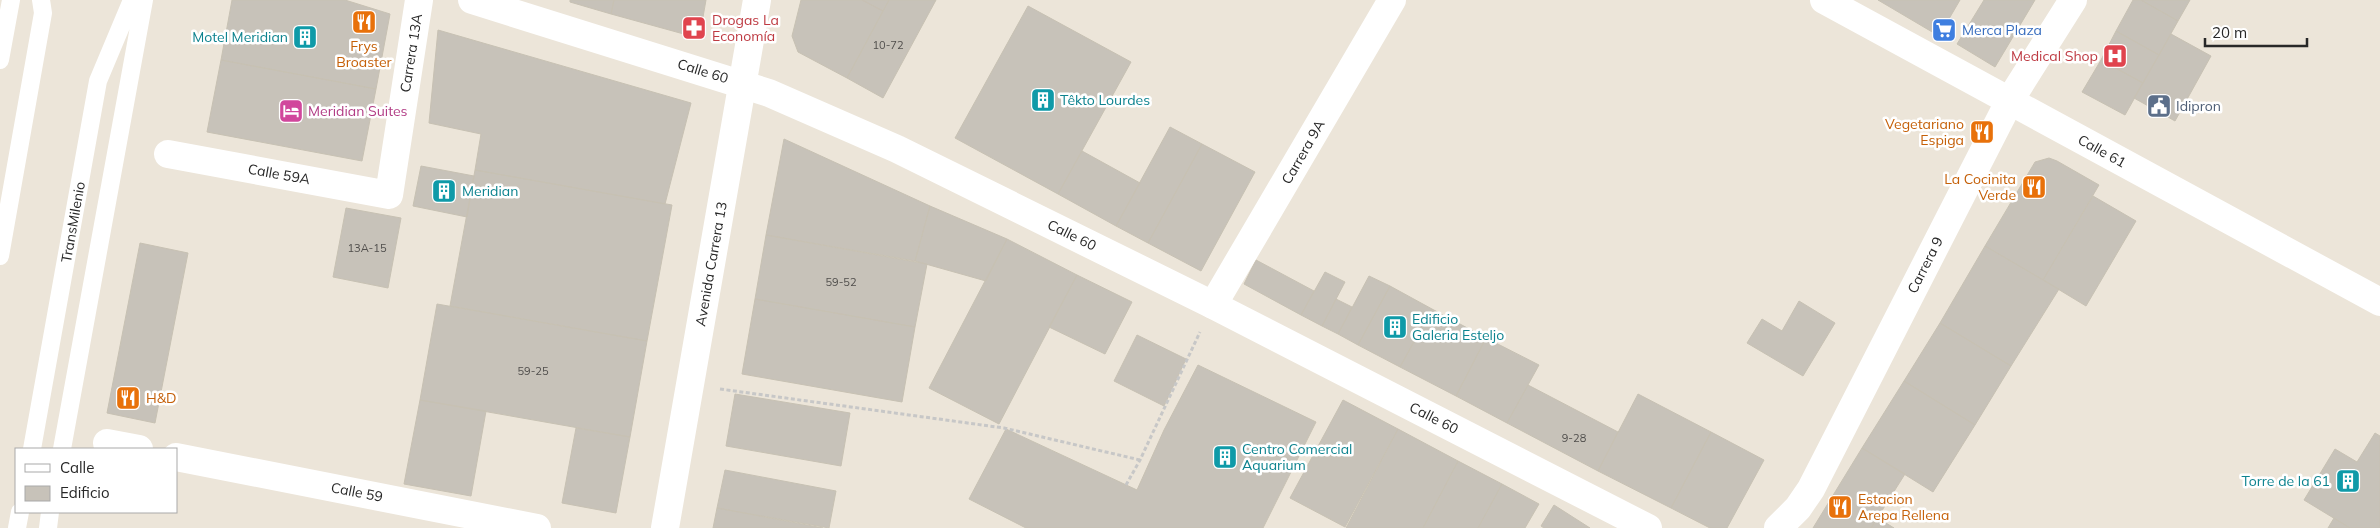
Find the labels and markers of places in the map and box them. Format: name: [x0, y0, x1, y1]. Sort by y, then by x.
restaurant icon: Frys Broaster: [351, 9, 377, 35]
place label: Drogas La Economía: [712, 11, 779, 45]
pharmacy icon: Drogas La Economía: [681, 15, 707, 41]
supermarket icon: Merca Plaza: [1931, 17, 1957, 43]
place label: Merca Plaza: [1962, 21, 2042, 39]
building icon: Motel Meridian: [292, 24, 318, 50]
place label: Motel Meridian: [192, 28, 288, 46]
place label: Frys Broaster: [336, 37, 393, 71]
hospital icon: Medical Shop: [2102, 43, 2128, 69]
place label: Medical Shop: [2011, 47, 2098, 65]
building icon: Têkto Lourdes: [1030, 87, 1056, 113]
place label: Têkto Lourdes: [1060, 91, 1150, 109]
public building icon: Idipron: [2146, 93, 2172, 119]
place label: Idipron: [2176, 97, 2221, 115]
hotel icon: Meridian Suites: [278, 98, 304, 124]
place label: Meridian Suites: [308, 102, 408, 120]
place label: Vegetariano Espiga: [1885, 115, 1964, 149]
restaurant icon: Vegetariano Espiga: [1969, 119, 1995, 145]
place label: La Cocinita Verde: [1944, 170, 2016, 204]
restaurant icon: La Cocinita Verde: [2021, 174, 2047, 200]
building icon: Meridian: [431, 178, 457, 204]
place label: Meridian: [462, 182, 518, 200]
place label: Edificio Galeria Esteljo: [1412, 310, 1504, 344]
building icon: Edificio Galeria Esteljo: [1382, 314, 1408, 340]
restaurant icon: H&D: [115, 385, 141, 411]
place label: H&D: [146, 389, 177, 407]
place label: Centro Comercial Aquarium: [1242, 440, 1352, 474]
building icon: Centro Comercial Aquarium: [1212, 444, 1238, 470]
building icon: Torre de la 61: [2335, 468, 2361, 494]
place label: Torre de la 61: [2241, 472, 2330, 490]
place label: Estacion Arepa Rellena: [1858, 490, 1949, 524]
restaurant icon: Estacion Arepa Rellena: [1827, 494, 1853, 520]

